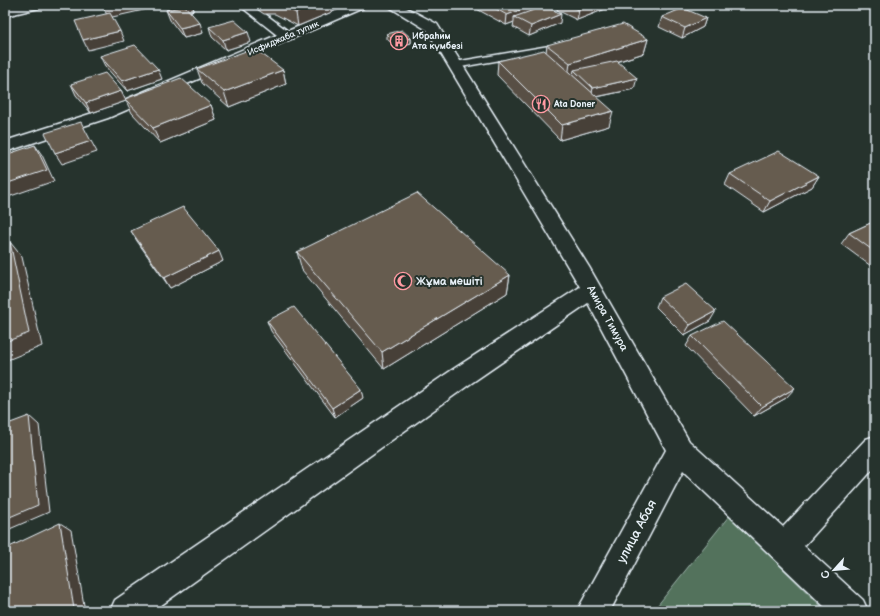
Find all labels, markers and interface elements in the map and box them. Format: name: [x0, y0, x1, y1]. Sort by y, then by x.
street label: Исфиджаба тупик: [246, 18, 321, 58]
building icon: Ибраhим Ата күмбезі: [389, 31, 409, 51]
place label: Ибраhим Ата күмбезі: [411, 31, 463, 52]
restaurant icon: Ata Doner: [531, 94, 551, 114]
place label: Ata Doner: [553, 99, 596, 110]
mosque icon: Жұма мешіті: [393, 271, 413, 291]
place label: Жұма мешіті: [416, 275, 483, 288]
street label: Амира Тимура: [584, 282, 631, 354]
street label: улица Абая: [614, 497, 660, 566]
north arrow: [814, 550, 854, 590]
text: С: [818, 568, 833, 581]

